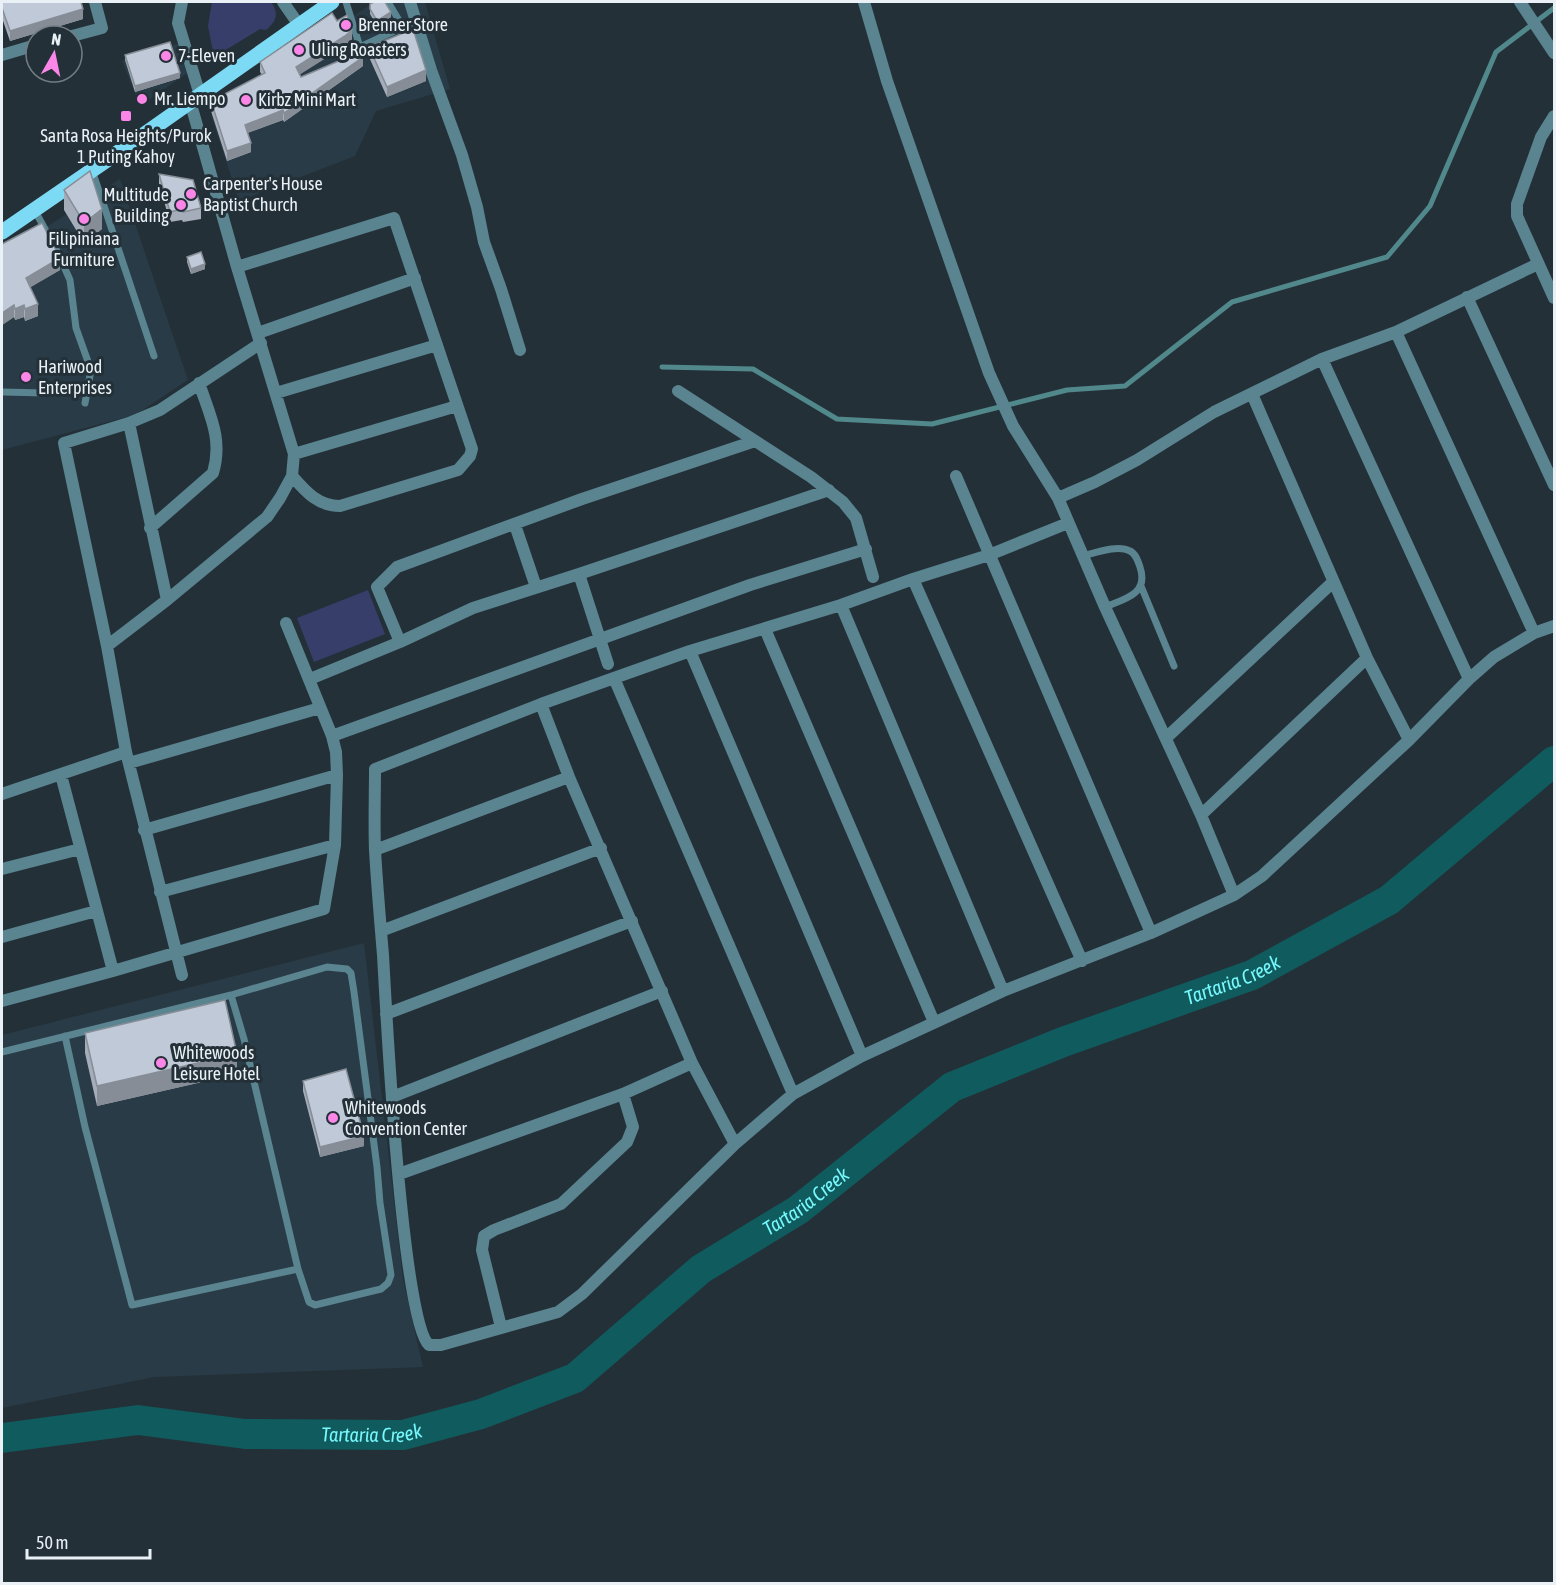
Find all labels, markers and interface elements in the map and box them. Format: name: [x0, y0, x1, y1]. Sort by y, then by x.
place label: Brenner Store: [358, 14, 448, 35]
marker: Brenner Store: [339, 18, 353, 32]
north arrow: [24, 24, 84, 84]
text: N: [50, 30, 62, 49]
place label: Uling Roasters: [311, 39, 407, 60]
marker: Uling Roasters: [292, 43, 306, 57]
place label: 7-Eleven: [178, 45, 235, 66]
marker: 7-Eleven: [159, 49, 173, 63]
place label: Mr. Liempo: [154, 88, 226, 109]
place label: Kirbz Mini Mart: [258, 89, 356, 110]
marker: Mr. Liempo: [135, 92, 149, 106]
marker: Kirbz Mini Mart: [239, 93, 253, 107]
marker: Santa Rosa Heights/Purok 1 Puting Kahoy: [119, 109, 133, 123]
place label: Santa Rosa Heights/Purok 1 Puting Kahoy: [40, 125, 212, 167]
place label: Carpenter's House Baptist Church: [203, 173, 323, 215]
place label: Multitude Building: [104, 184, 169, 226]
marker: Carpenter's House Baptist Church: [184, 187, 198, 201]
marker: Multitude Building: [174, 198, 188, 212]
marker: Filipiniana Furniture: [77, 212, 91, 226]
place label: Filipiniana Furniture: [48, 228, 120, 270]
place label: Hariwood Enterprises: [38, 356, 112, 398]
marker: Hariwood Enterprises: [19, 370, 33, 384]
water label: Tartaria Creek: [1181, 950, 1284, 1009]
place label: Whitewoods Leisure Hotel: [173, 1042, 260, 1084]
marker: Whitewoods Leisure Hotel: [154, 1056, 168, 1070]
place label: Whitewoods Convention Center: [345, 1097, 468, 1139]
marker: Whitewoods Convention Center: [326, 1111, 340, 1125]
water label: Tartaria Creek: [758, 1162, 853, 1240]
water label: Tartaria Creek: [321, 1418, 425, 1446]
scale bar: [27, 1522, 150, 1560]
text: 50 m: [36, 1532, 68, 1553]

